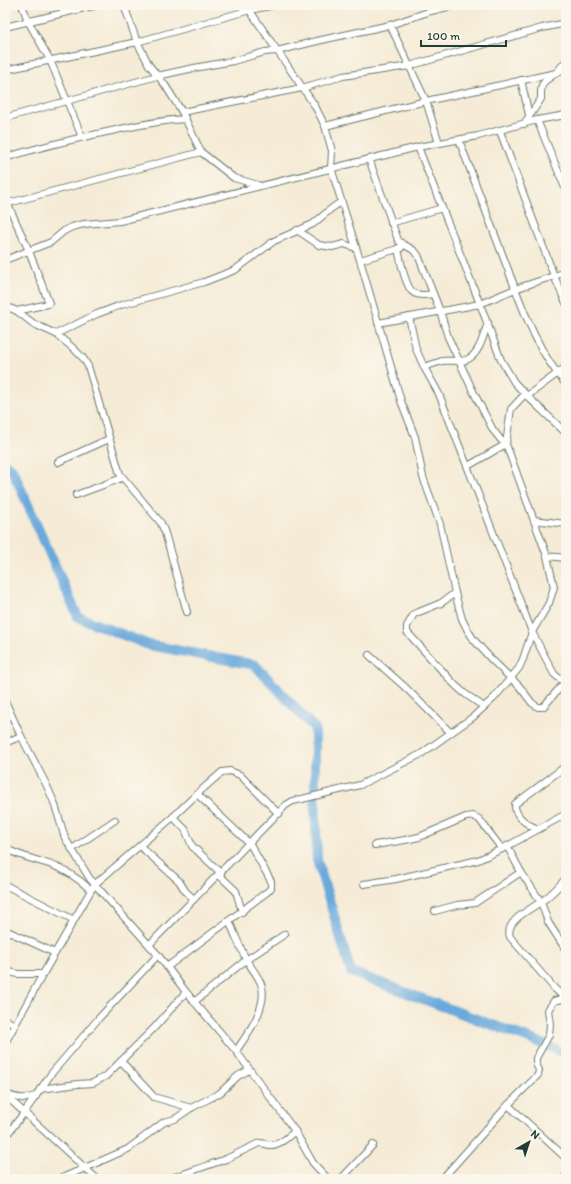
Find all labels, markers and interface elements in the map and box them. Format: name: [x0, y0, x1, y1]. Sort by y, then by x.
scale bar: [421, 22, 506, 48]
text: 100 m: [427, 29, 460, 43]
north arrow: [509, 1122, 549, 1162]
text: N: [528, 1127, 542, 1142]

